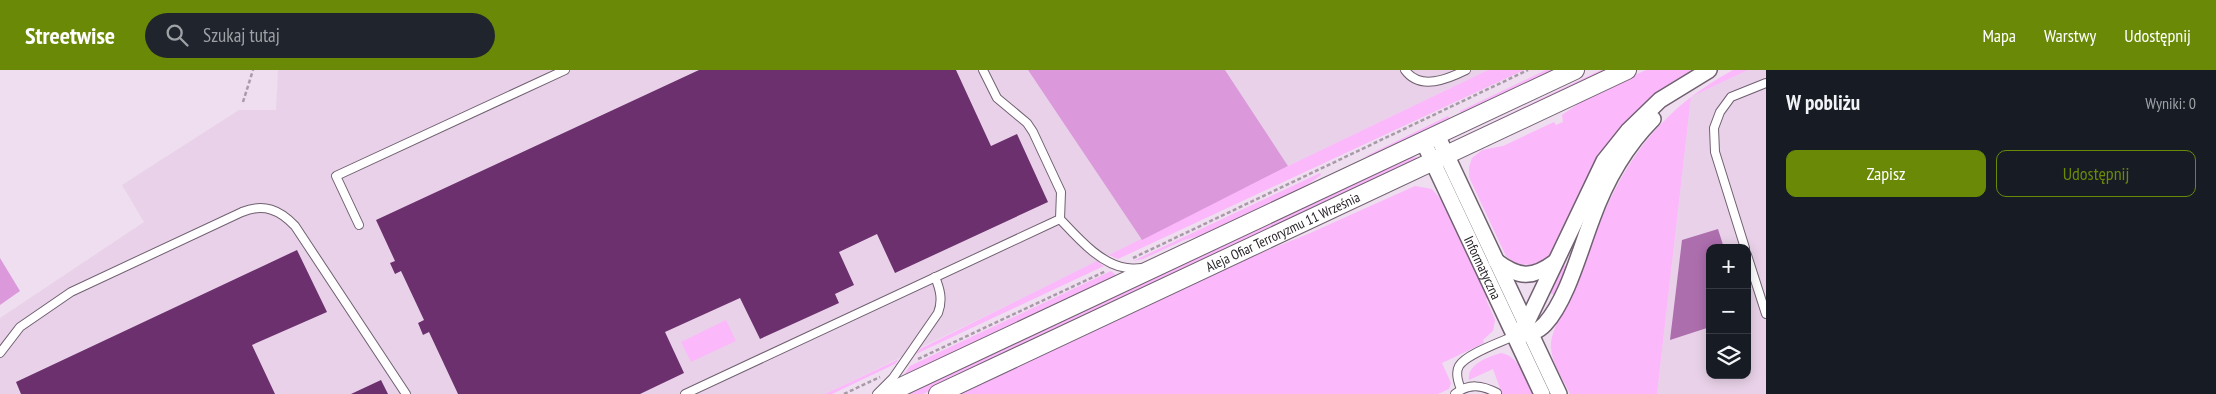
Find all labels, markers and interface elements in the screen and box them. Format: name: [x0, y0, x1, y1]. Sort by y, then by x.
search box: [145, 13, 495, 58]
text: Streetwise: [25, 20, 115, 51]
icon: search: [163, 21, 191, 49]
text: Szukaj tutaj: [203, 23, 280, 47]
text: Mapa: [1982, 24, 2016, 47]
text: Warstwy: [2044, 24, 2096, 47]
text: Udostępnij: [2124, 24, 2191, 47]
text: W pobliżu: [1786, 89, 1860, 116]
text: Wyniki: 0: [2145, 93, 2196, 113]
button: Zapisz: [1786, 150, 1986, 197]
button: Udostępnij: [1996, 150, 2196, 197]
street label: Aleja Ofiar Terroryzmu 11 Września: [1203, 188, 1363, 276]
street label: Informatyczna: [1460, 233, 1505, 302]
map controls: [1706, 244, 1751, 379]
button: +: [1706, 244, 1751, 289]
button: −: [1706, 289, 1751, 334]
button: layers: [1706, 334, 1751, 379]

